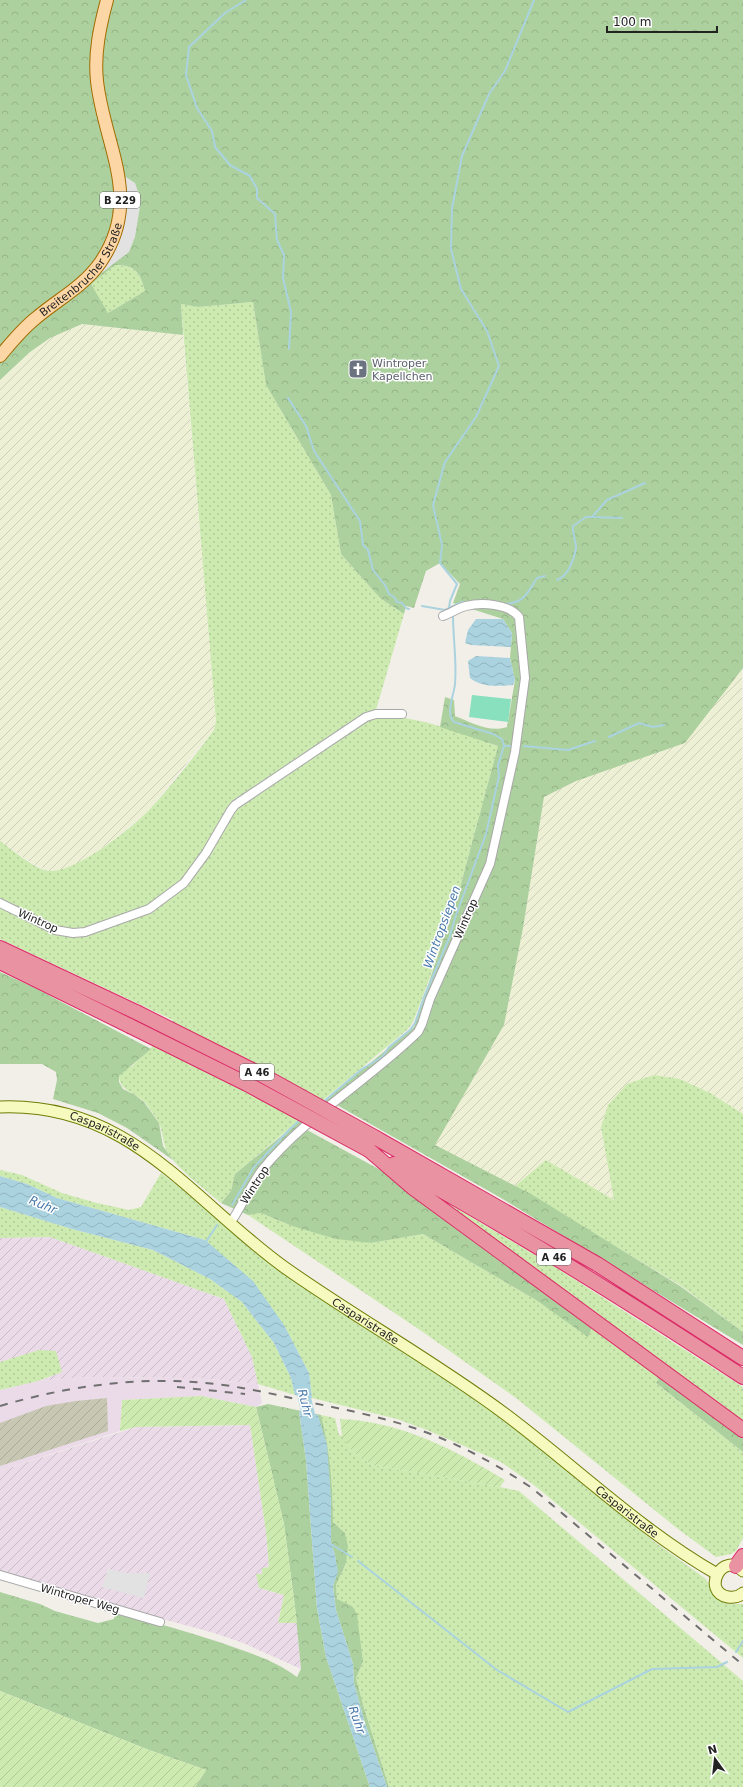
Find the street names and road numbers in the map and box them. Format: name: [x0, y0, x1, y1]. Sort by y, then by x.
road number: B 229: [100, 192, 140, 208]
street label: Breitenbrucher Straße: [37, 221, 124, 319]
street label: Wintrop: [451, 897, 481, 941]
street label: Wintrop: [16, 906, 60, 936]
road number: A 46: [240, 1064, 274, 1080]
street label: Casparistraße: [68, 1109, 143, 1153]
street label: Wintrop: [238, 1163, 272, 1207]
road number: A 46: [537, 1249, 571, 1265]
street label: Casparistraße: [330, 1295, 401, 1347]
street label: Casparistraße: [593, 1483, 661, 1540]
street label: Wintroper Weg: [39, 1581, 121, 1617]

